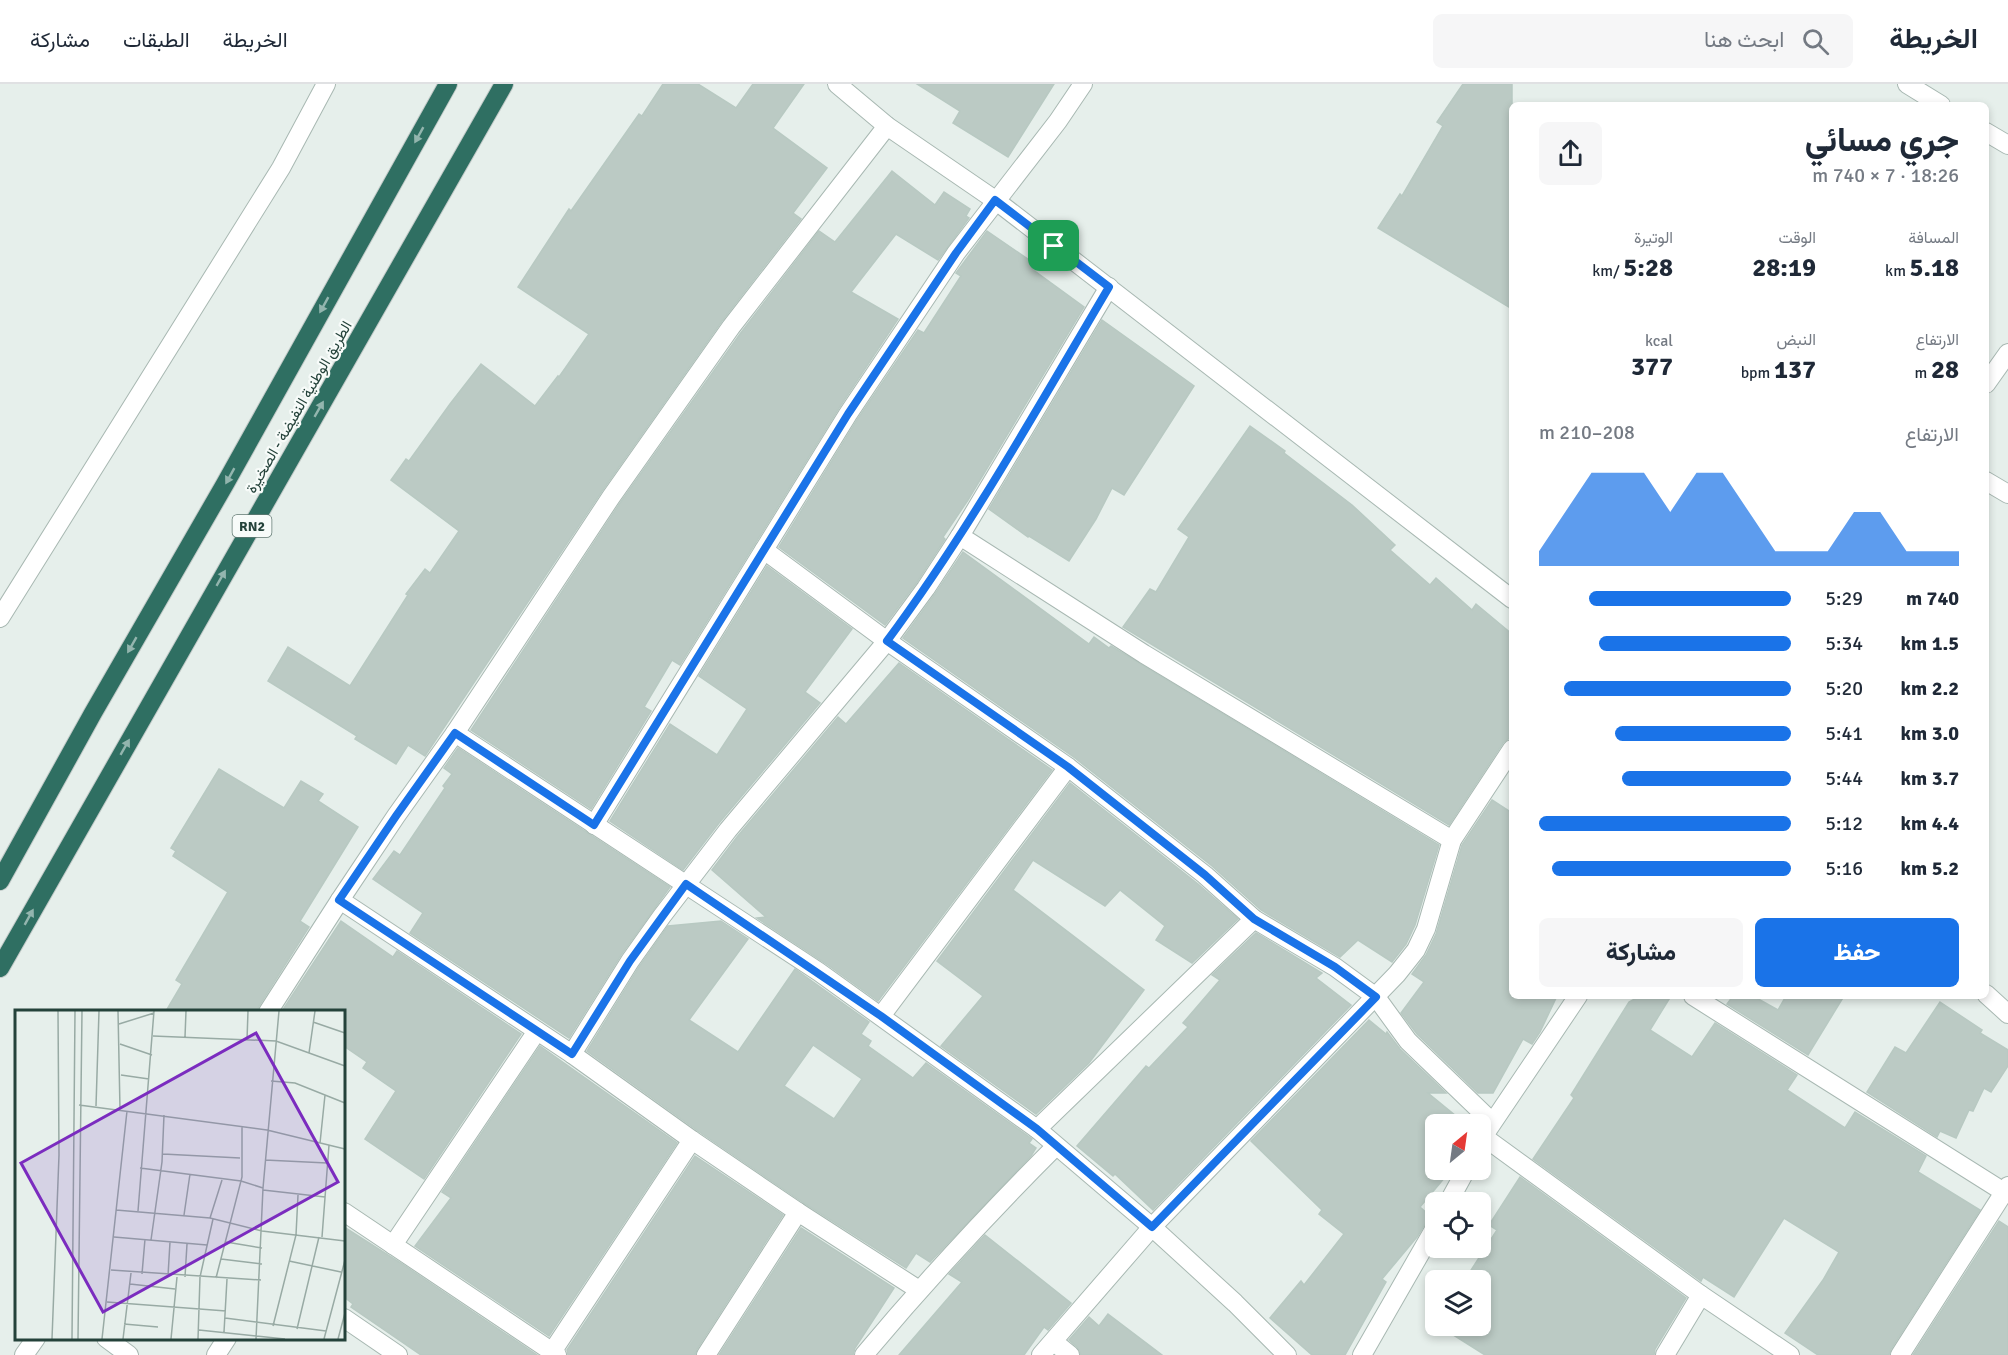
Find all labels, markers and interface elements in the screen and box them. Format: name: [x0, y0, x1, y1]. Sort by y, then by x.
search box: [1433, 14, 1853, 68]
text: الخريطة: [1889, 22, 1978, 56]
icon: search: [1799, 25, 1832, 58]
text: ابحث هنا: [1704, 26, 1784, 53]
text: مشاركة: [30, 27, 90, 53]
text: الطبقات: [123, 27, 190, 53]
text: الخريطة: [223, 27, 288, 53]
text: جري مسائي: [1805, 120, 1959, 161]
button: share: [1539, 122, 1602, 185]
one-way arrow: [414, 127, 424, 144]
text: 18:26 · 7 × 740 m: [1812, 163, 1959, 188]
pin: [1028, 220, 1079, 271]
text: الوتيرة: [1634, 228, 1673, 248]
text: الوقت: [1778, 228, 1816, 248]
text: المسافة: [1908, 228, 1959, 248]
icon: arrive: [1037, 229, 1070, 262]
text: 5:28: [1623, 252, 1673, 284]
text: 28:19: [1752, 252, 1816, 284]
text: 5.18: [1909, 252, 1959, 284]
text: /km: [1592, 261, 1623, 281]
text: km: [1885, 261, 1909, 281]
one-way arrow: [319, 297, 329, 314]
street label: الطريق الوطنية النفيضة - الصخيرة: [242, 318, 357, 497]
text: النبض: [1776, 330, 1816, 350]
text: الارتفاع: [1916, 330, 1959, 350]
text: kcal: [1645, 331, 1673, 351]
text: 377: [1631, 351, 1673, 383]
text: 137: [1774, 354, 1816, 386]
text: 28: [1931, 354, 1959, 386]
text: bpm: [1741, 363, 1774, 383]
text: m: [1915, 363, 1931, 383]
one-way arrow: [313, 401, 324, 417]
text: 208–210 m: [1539, 420, 1635, 445]
text: الارتفاع: [1905, 422, 1959, 447]
one-way arrow: [225, 468, 235, 485]
road number: RN2: [232, 515, 272, 537]
one-way arrow: [216, 570, 227, 586]
text: 5:29: [1825, 586, 1863, 611]
text: 740 m: [1906, 586, 1959, 611]
text: 5:34: [1825, 631, 1863, 656]
text: 1.5 km: [1901, 631, 1959, 656]
one-way arrow: [127, 637, 138, 653]
text: 5:20: [1825, 676, 1863, 701]
text: 2.2 km: [1901, 676, 1959, 701]
text: 5:41: [1825, 721, 1863, 746]
text: 3.0 km: [1901, 721, 1959, 746]
one-way arrow: [120, 738, 130, 755]
text: 5:44: [1825, 766, 1863, 791]
text: 3.7 km: [1901, 766, 1959, 791]
text: 5:12: [1825, 811, 1863, 836]
text: 4.4 km: [1901, 811, 1959, 836]
text: 5:16: [1825, 856, 1863, 881]
text: 5.2 km: [1901, 856, 1959, 881]
one-way arrow: [24, 908, 34, 925]
button: مشاركة: [1539, 918, 1743, 987]
button: حفظ: [1755, 918, 1959, 987]
inset map: [15, 1010, 345, 1340]
north arrow: [1425, 1114, 1491, 1180]
map controls: [1425, 1114, 1491, 1336]
button: locate: [1425, 1192, 1491, 1258]
button: layers: [1425, 1270, 1491, 1336]

